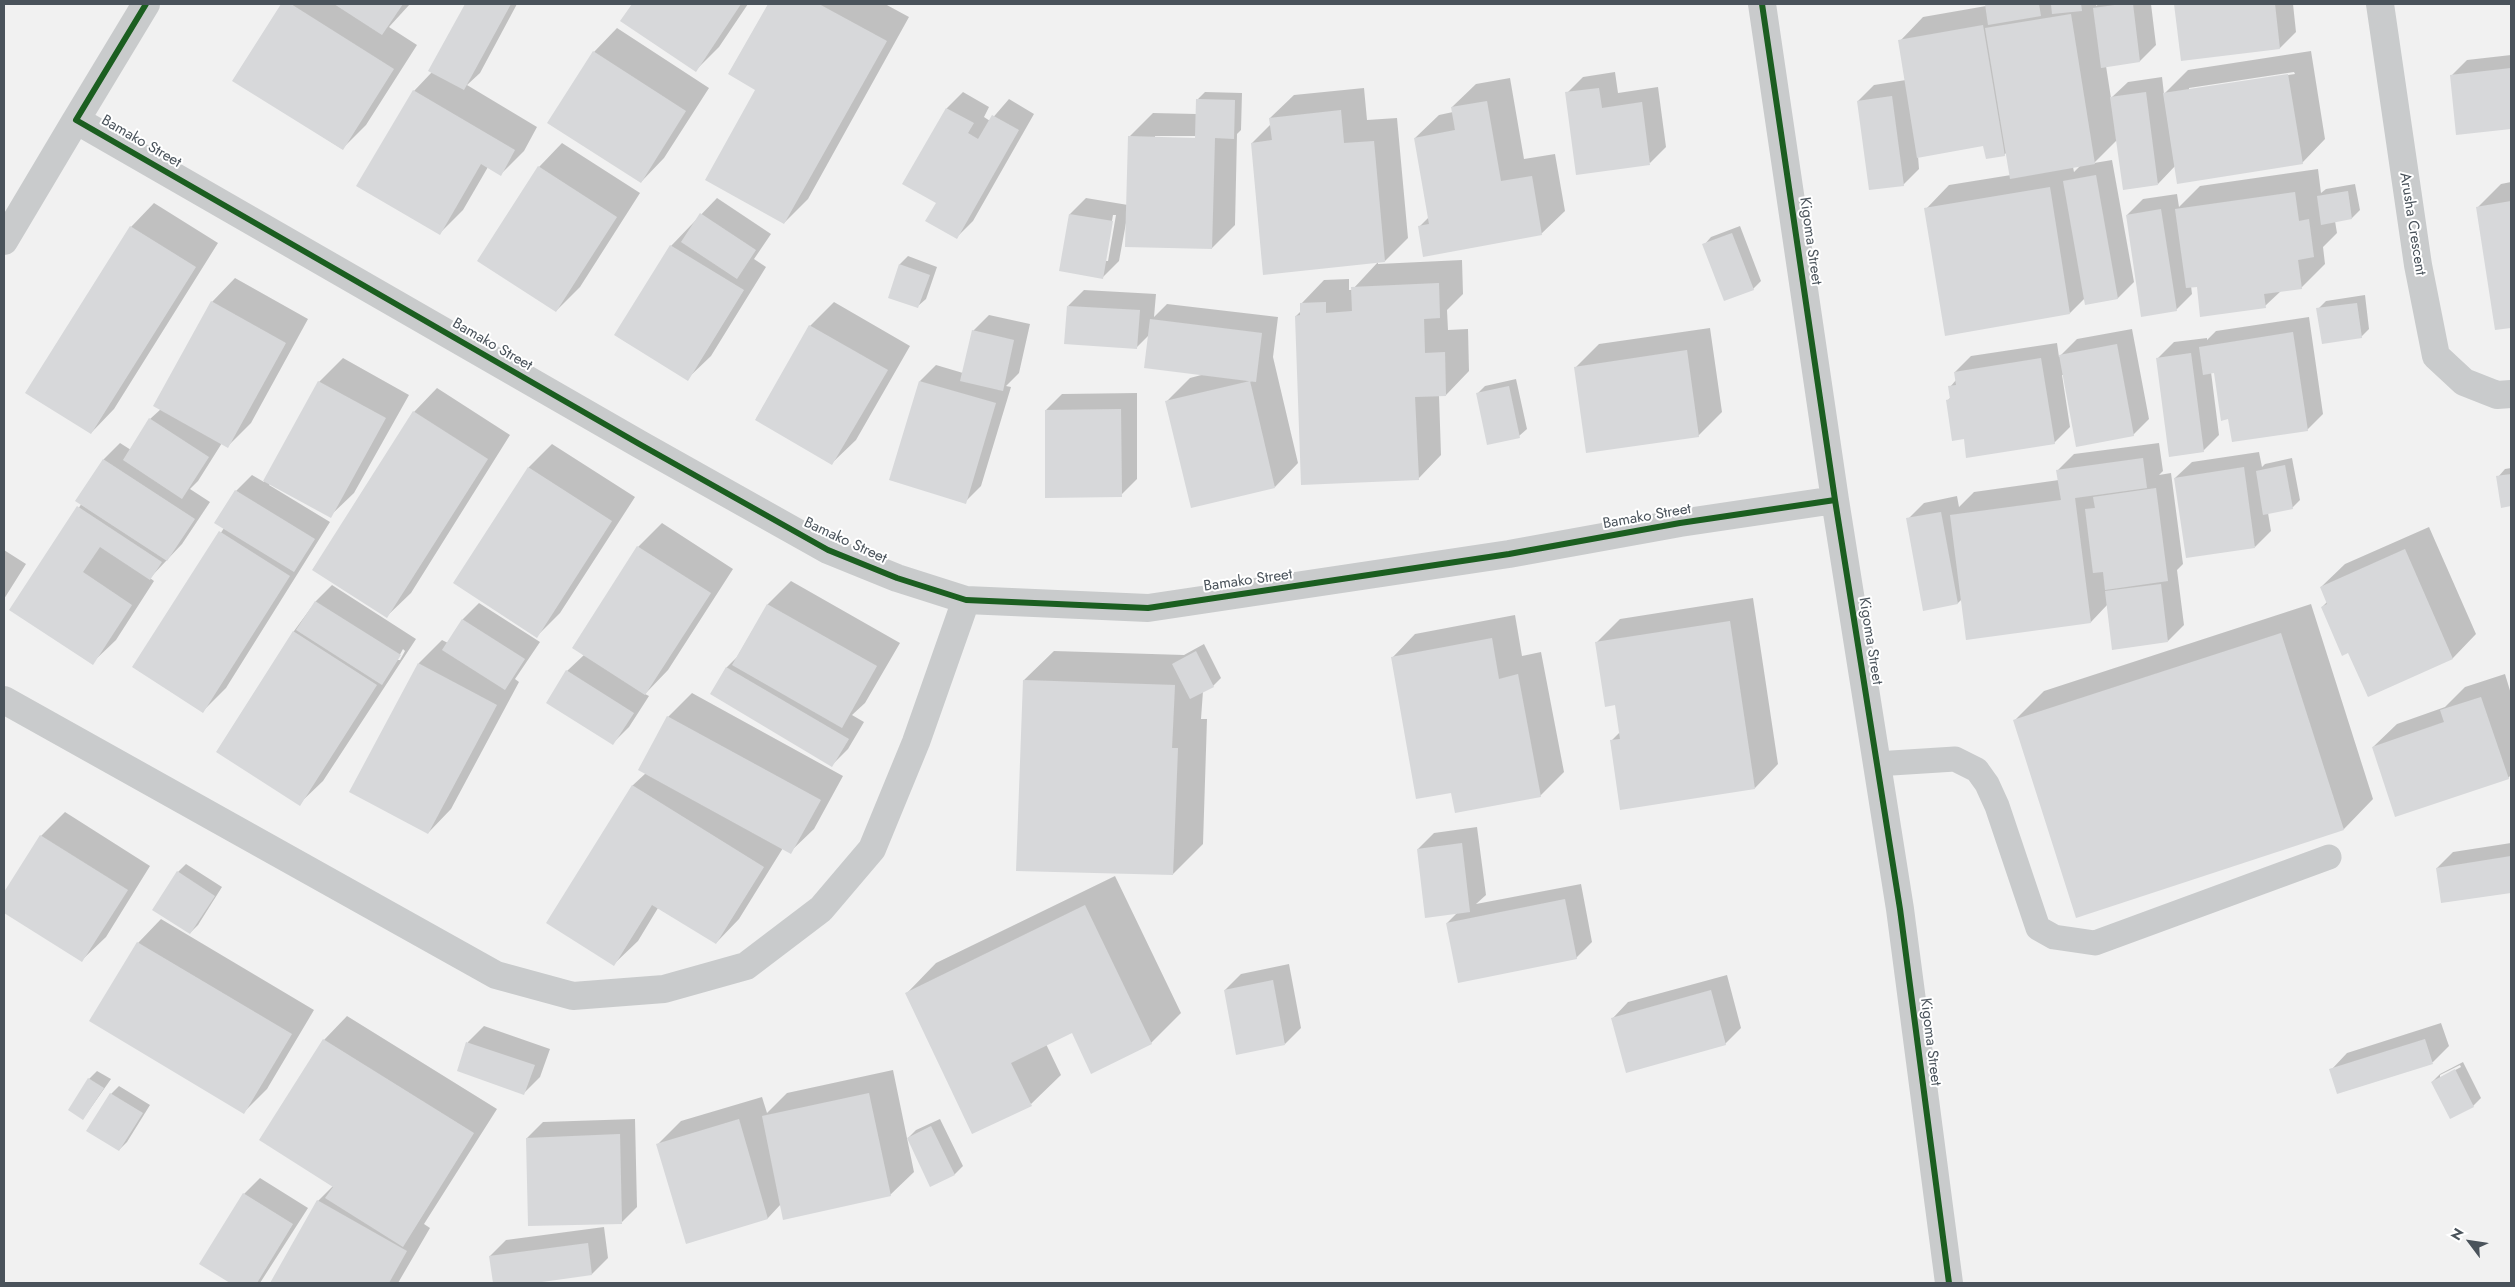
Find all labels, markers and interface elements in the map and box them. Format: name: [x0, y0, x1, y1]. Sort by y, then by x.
street label: Bamako Street: [98, 112, 184, 172]
street label: Arusha Crescent: [2395, 171, 2429, 277]
street label: Kigoma Street: [1795, 196, 1825, 286]
street label: Bamako Street: [449, 315, 535, 375]
street label: Bamako Street: [1601, 500, 1693, 534]
street label: Bamako Street: [801, 514, 889, 568]
street label: Bamako Street: [1203, 566, 1293, 596]
street label: Kigoma Street: [1854, 596, 1886, 686]
street label: Kigoma Street: [1916, 997, 1944, 1087]
north arrow: [2445, 1217, 2495, 1267]
text: N: [2446, 1224, 2469, 1244]

